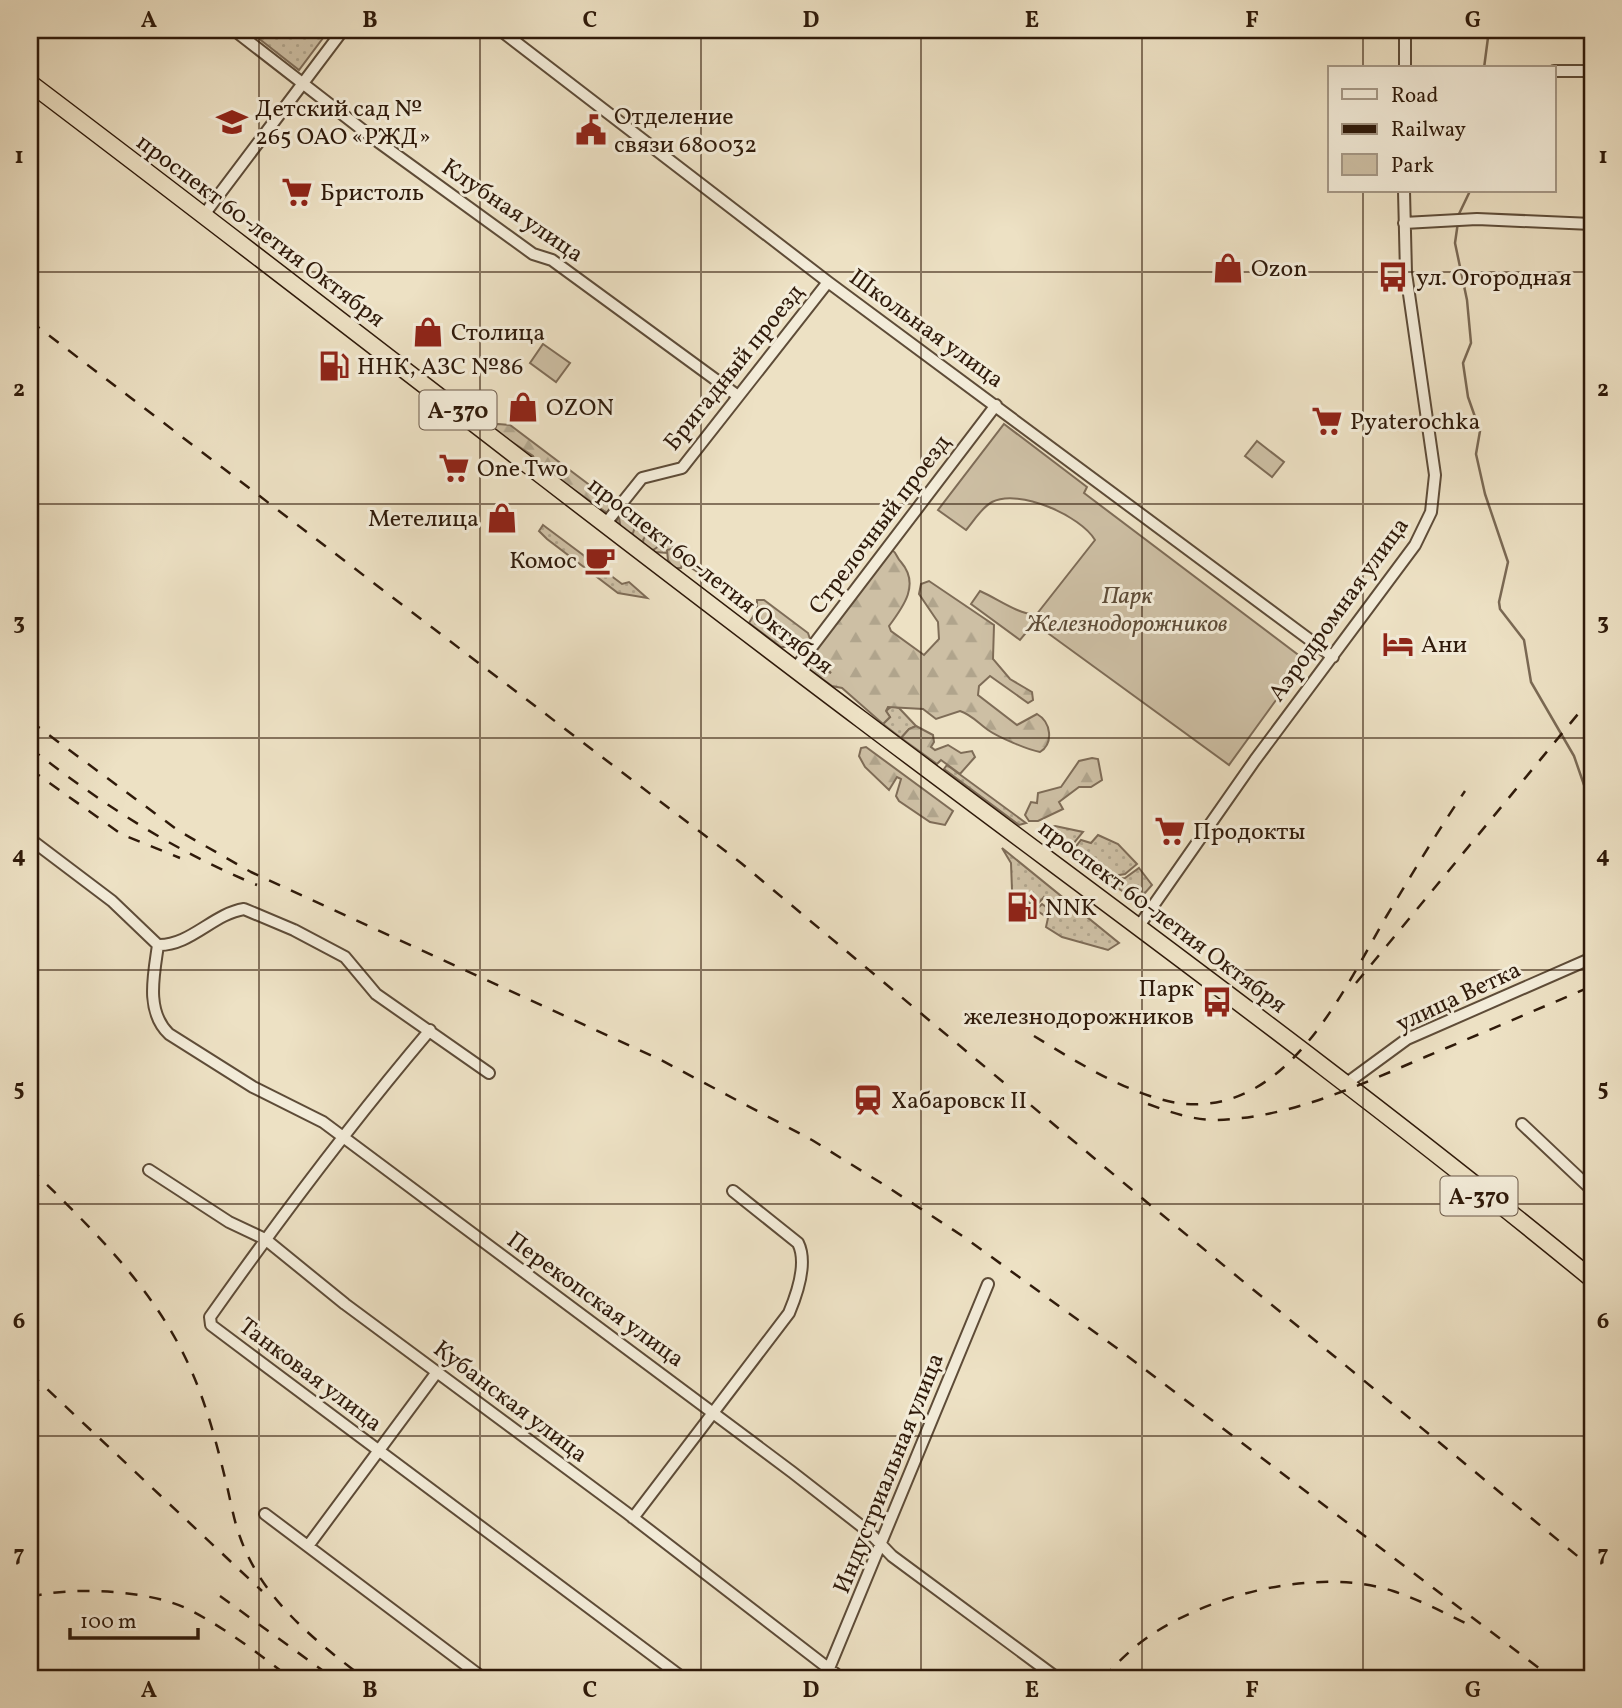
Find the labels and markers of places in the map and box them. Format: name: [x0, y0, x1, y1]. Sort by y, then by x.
place label: Детский сад № 265 ОАО «РЖД»: [255, 93, 431, 155]
place label: Отделение связи 680032: [614, 101, 757, 163]
school or university icon: Детский сад № 265 ОАО «РЖД»: [215, 105, 249, 139]
public building icon: Отделение связи 680032: [574, 113, 608, 147]
supermarket icon: Бристоль: [280, 175, 314, 209]
place label: Бристоль: [320, 177, 424, 211]
shop icon: Ozon: [1211, 251, 1245, 285]
place label: Ozon: [1251, 253, 1308, 287]
bus stop icon: ул. Огородная: [1376, 260, 1410, 294]
place label: ул. Огородная: [1416, 262, 1572, 296]
shop icon: Столица: [411, 315, 445, 349]
place label: Столица: [451, 317, 545, 351]
fuel station icon: ННК, АЗС №86: [317, 349, 351, 383]
place label: ННК, АЗС №86: [357, 351, 523, 385]
shop icon: OZON: [506, 390, 540, 424]
place label: OZON: [546, 392, 614, 426]
supermarket icon: Pyaterochka: [1310, 404, 1344, 438]
place label: Pyaterochka: [1350, 406, 1480, 440]
supermarket icon: One Two: [437, 451, 471, 485]
place label: One Two: [477, 453, 568, 487]
shop icon: Метелица: [485, 501, 519, 535]
place label: Метелица: [368, 503, 479, 537]
cafe icon: Комос: [583, 543, 617, 577]
place label: Комос: [509, 545, 577, 579]
hotel icon: Ани: [1381, 627, 1415, 661]
place label: Ани: [1421, 629, 1467, 663]
supermarket icon: Продокты: [1153, 814, 1187, 848]
place label: Продокты: [1193, 816, 1305, 850]
fuel station icon: NNK: [1005, 890, 1039, 924]
place label: NNK: [1045, 892, 1097, 926]
place label: Парк железнодорожников: [964, 973, 1194, 1035]
bus stop icon: Парк железнодорожников: [1200, 985, 1234, 1019]
station icon: Хабаровск II: [851, 1083, 885, 1117]
place label: Хабаровск II: [891, 1085, 1027, 1119]

